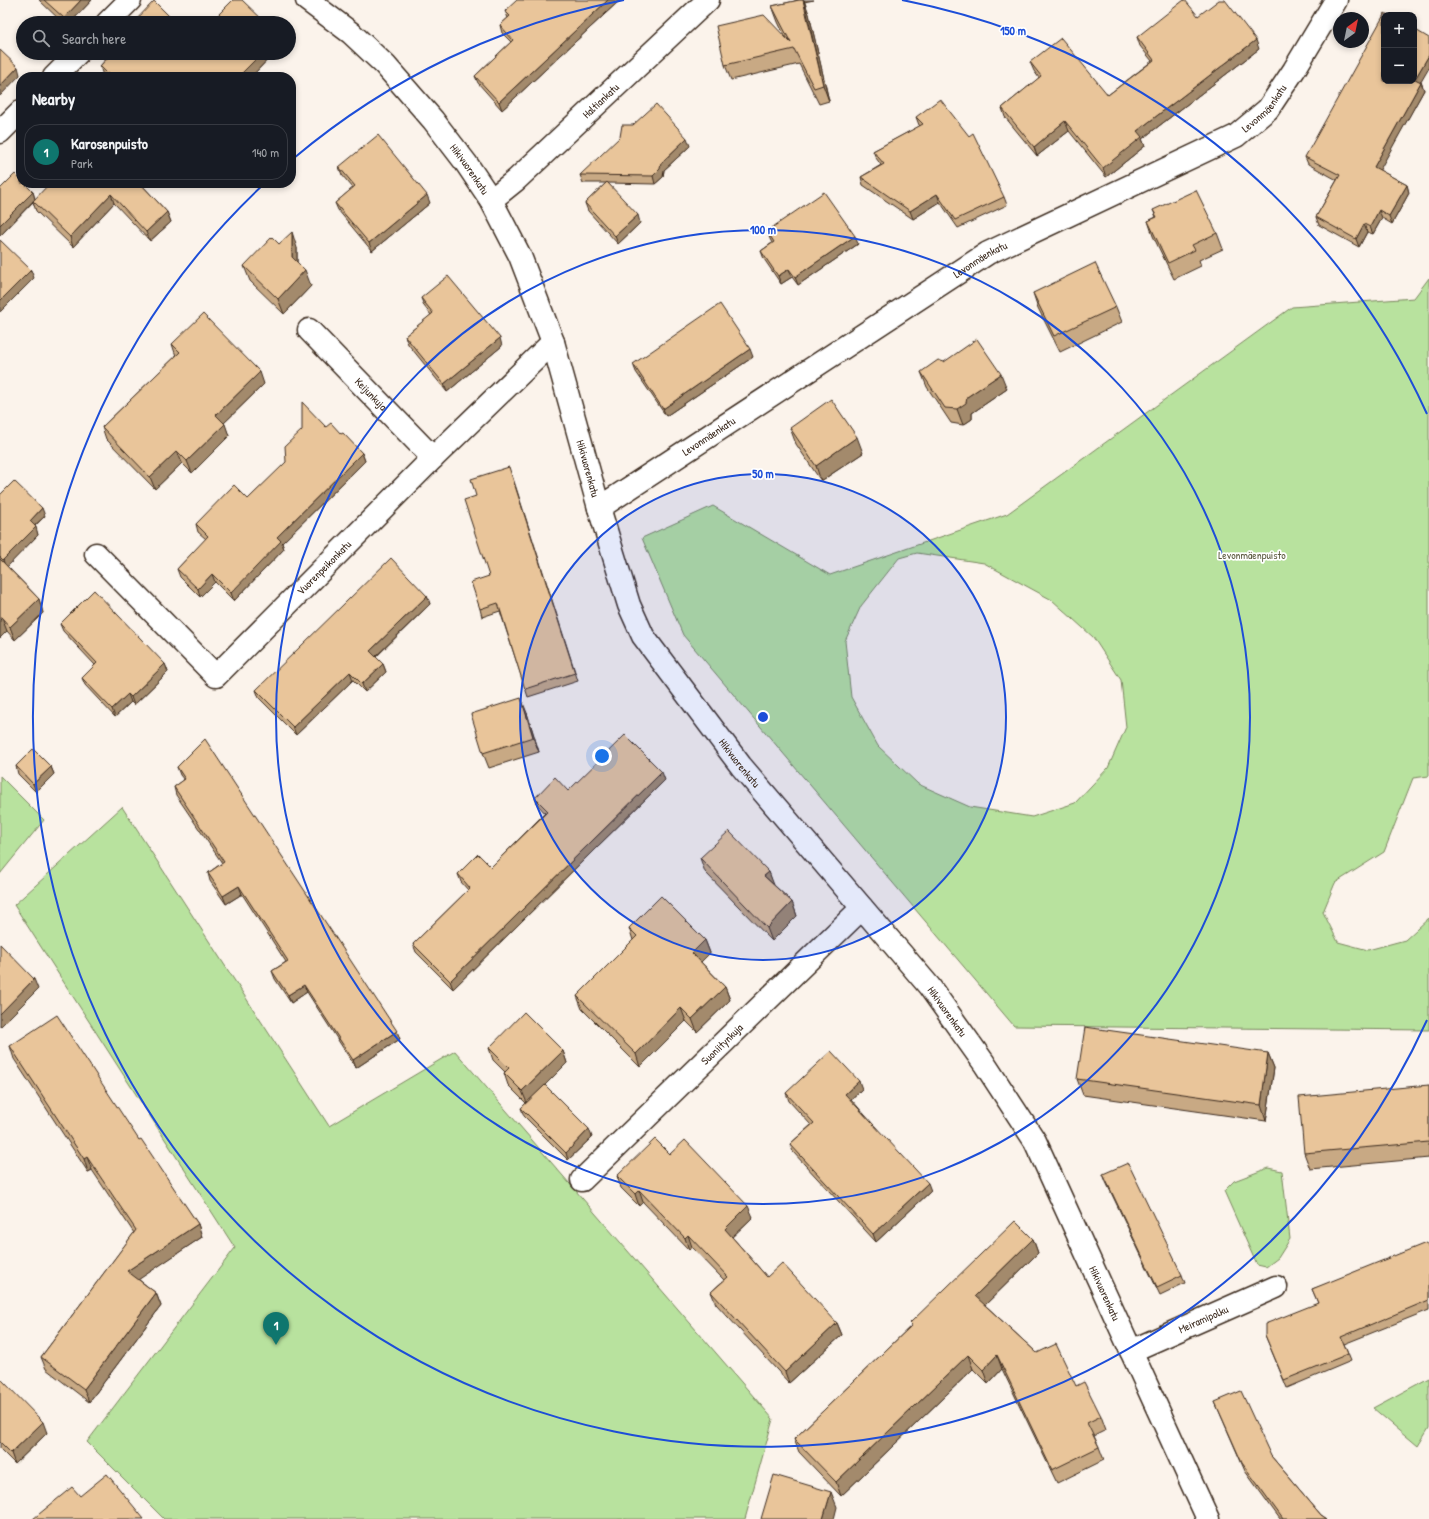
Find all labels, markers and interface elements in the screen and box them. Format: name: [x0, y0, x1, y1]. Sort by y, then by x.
north arrow: [1333, 12, 1369, 48]
map controls: [1381, 12, 1417, 84]
button: +: [1381, 12, 1417, 48]
search box: [16, 16, 296, 60]
text: 150 m: [1000, 22, 1026, 39]
icon: search: [30, 27, 52, 49]
text: Search here: [62, 28, 126, 49]
button: −: [1381, 48, 1417, 84]
street label: Haltiankatu: [579, 80, 622, 121]
street label: Levonmäenkatu: [1239, 81, 1290, 135]
text: Nearby: [32, 87, 75, 110]
text: Karosenpuisto: [71, 133, 148, 154]
street label: Hikivuorenkatu: [447, 141, 493, 198]
text: 1: [44, 143, 48, 161]
text: 140 m: [252, 143, 279, 161]
text: Park: [71, 154, 93, 172]
text: 100 m: [750, 221, 776, 238]
street label: Levonmäenkatu: [950, 238, 1010, 281]
street label: Keijunkuja: [352, 375, 391, 414]
street label: Levonmäenkatu: [679, 413, 738, 459]
street label: Hikivuorenkatu: [573, 438, 603, 499]
text: 50 m: [752, 465, 774, 482]
street label: Vuorenpeikonkatu: [294, 537, 354, 598]
park label: Levonmäenpuisto: [1218, 548, 1286, 562]
centre of rings: [756, 710, 770, 724]
street label: Hikivuorenkatu: [716, 736, 764, 791]
your location: [592, 746, 612, 766]
street label: Hikivuorenkatu: [924, 984, 970, 1040]
street label: Suoniitynkuja: [698, 1020, 746, 1068]
street label: Hikivuorenkatu: [1086, 1264, 1124, 1323]
street label: Meiramipolku: [1176, 1302, 1231, 1336]
pin: 1: [263, 1312, 289, 1345]

